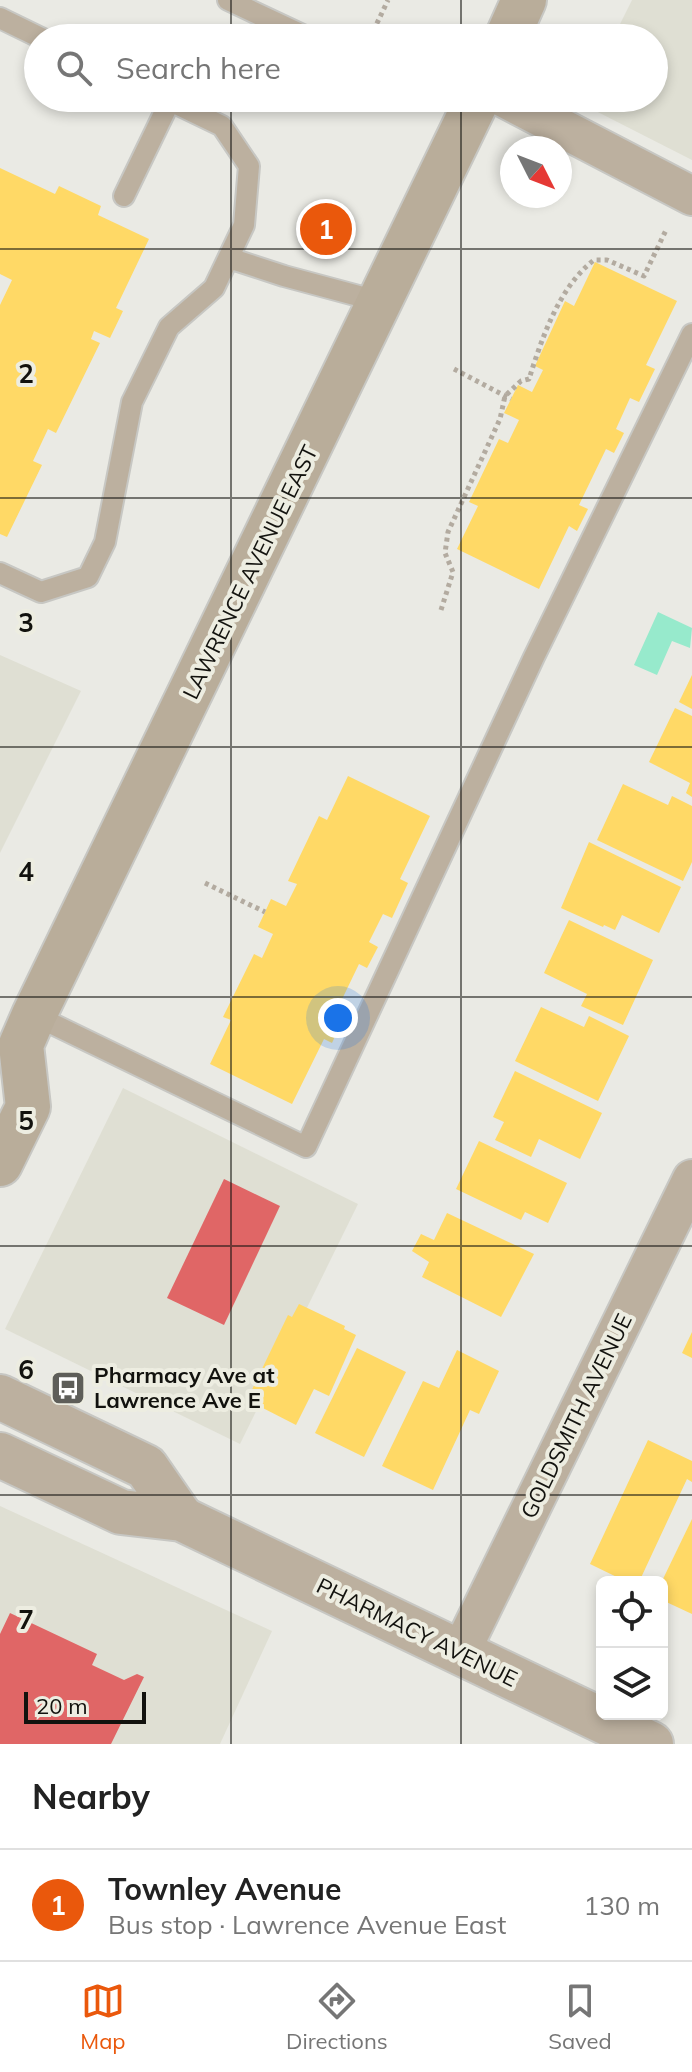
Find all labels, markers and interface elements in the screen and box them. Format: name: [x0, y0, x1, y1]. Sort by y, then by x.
search box: [24, 24, 668, 112]
icon: search: [52, 46, 96, 90]
text: Search here: [116, 49, 281, 87]
north arrow: [500, 136, 572, 208]
pin: 1: [300, 199, 352, 259]
text: 2: [18, 357, 34, 390]
street label: LAWRENCE AVENUE EAST: [176, 440, 324, 704]
text: 3: [18, 606, 34, 639]
text: 4: [18, 855, 34, 888]
your location: [318, 998, 358, 1038]
text: 5: [18, 1104, 34, 1137]
street label: GOLDSMITH AVENUE: [514, 1309, 638, 1523]
text: 6: [18, 1353, 34, 1386]
place label: Pharmacy Ave at Lawrence Ave E: [94, 1361, 275, 1414]
bus stop icon: Pharmacy Ave at Lawrence Ave E: [49, 1369, 87, 1407]
street label: PHARMACY AVENUE: [312, 1571, 522, 1693]
map controls: [596, 1576, 668, 1720]
button: locate: [596, 1576, 668, 1648]
text: 7: [18, 1603, 34, 1636]
button: layers: [596, 1648, 668, 1720]
scale bar: [24, 1688, 146, 1724]
text: 20 m: [36, 1692, 87, 1720]
text: Nearby: [32, 1775, 150, 1818]
text: Townley Avenue: [108, 1870, 341, 1908]
text: 1: [50, 1889, 66, 1922]
text: 130 m: [584, 1889, 660, 1922]
text: Bus stop · Lawrence Avenue East: [108, 1908, 506, 1941]
tab: Map: [80, 1979, 126, 2055]
tab: Directions: [286, 1979, 388, 2055]
tab: Saved: [548, 1979, 612, 2055]

